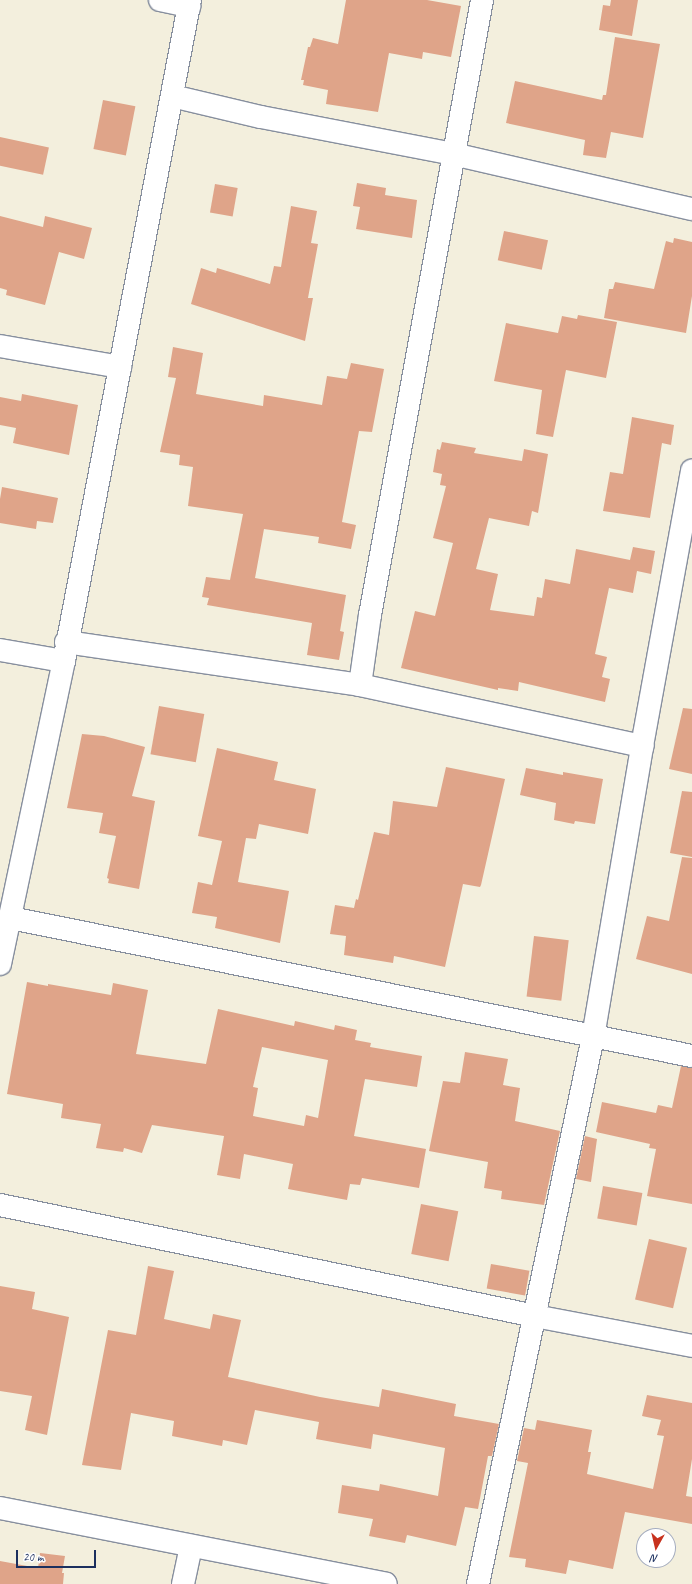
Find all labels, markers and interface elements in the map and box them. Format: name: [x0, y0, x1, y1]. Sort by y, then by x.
north arrow: [636, 1528, 676, 1568]
scale bar: [18, 1542, 98, 1568]
text: 20 m: [23, 1549, 43, 1565]
text: N: [650, 1551, 659, 1566]

